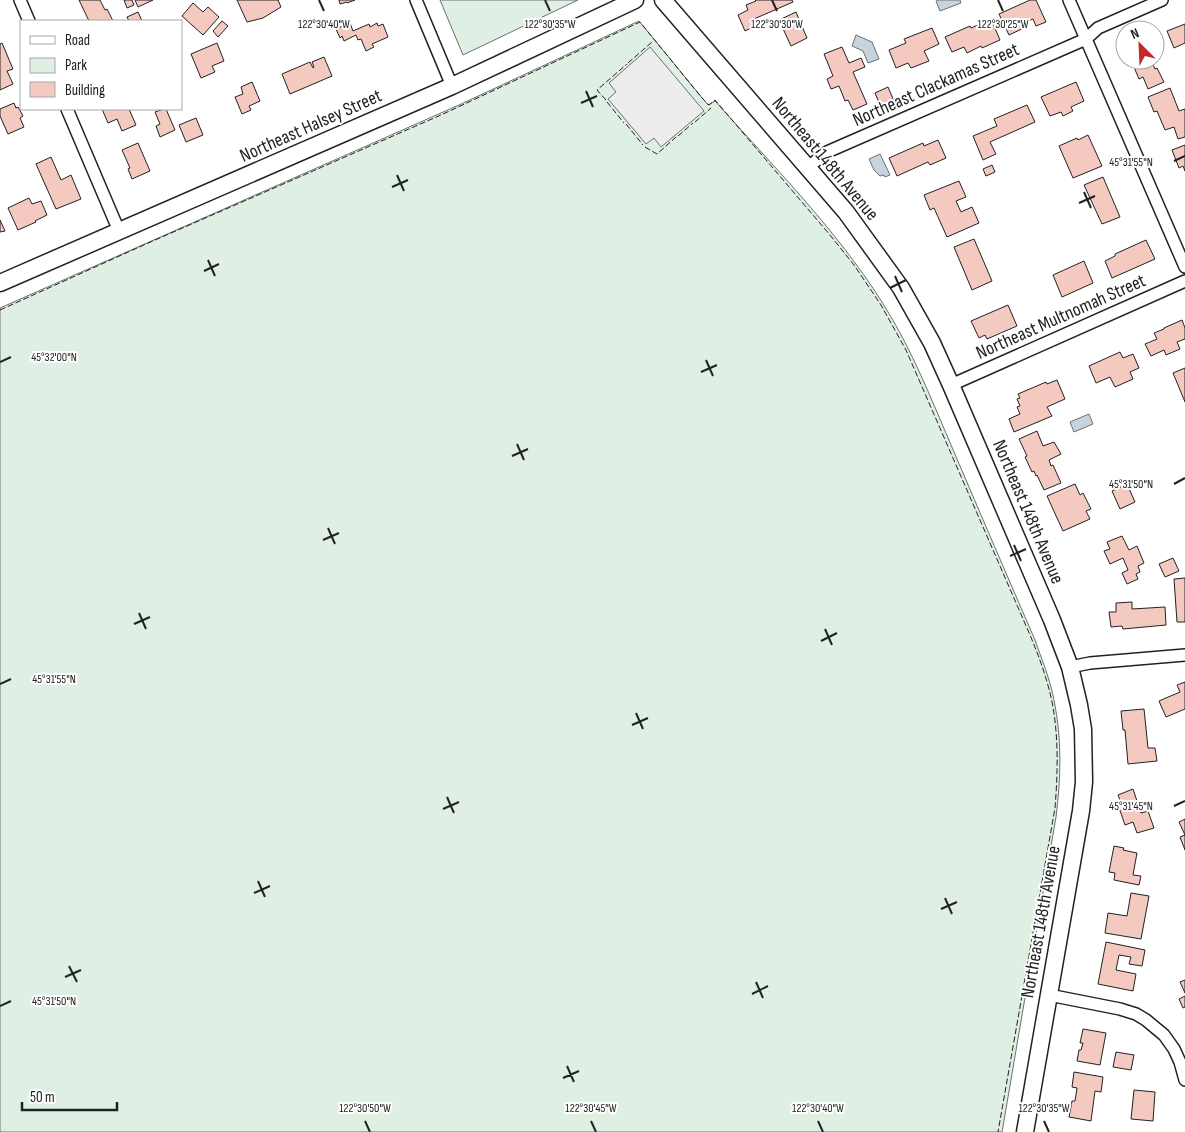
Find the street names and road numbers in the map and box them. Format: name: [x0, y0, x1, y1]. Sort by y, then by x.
street label: Northeast Clackamas Street: [849, 38, 1023, 132]
street label: Northeast Halsey Street: [236, 84, 386, 168]
street label: Northeast 148th Avenue: [767, 93, 883, 225]
street label: Northeast Multnomah Street: [973, 269, 1149, 365]
street label: Northeast 148th Avenue: [987, 437, 1069, 587]
street label: Northeast 148th Avenue: [1016, 844, 1066, 1000]

